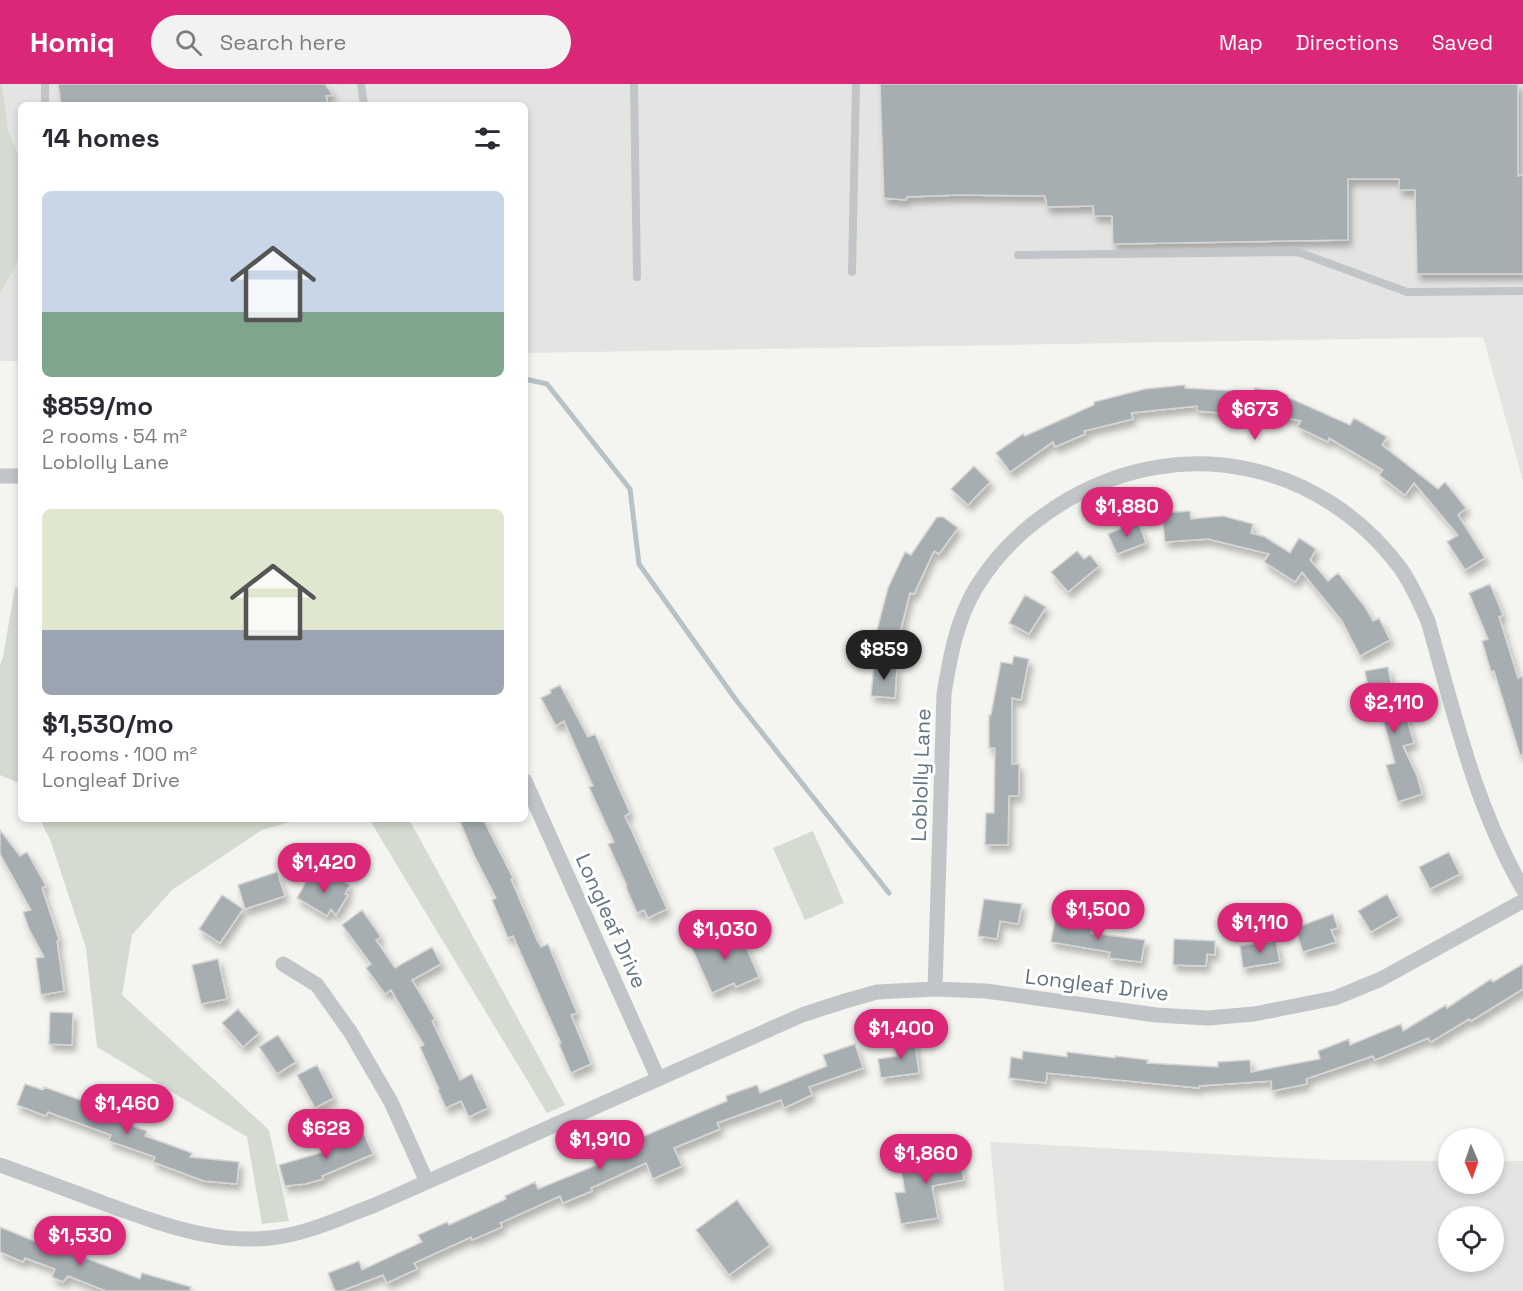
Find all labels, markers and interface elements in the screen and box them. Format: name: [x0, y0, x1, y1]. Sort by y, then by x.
search box: [151, 15, 571, 69]
text: Homiq: [30, 24, 115, 60]
icon: search: [172, 26, 205, 59]
text: Search here: [220, 28, 347, 56]
text: Map: [1219, 29, 1263, 56]
text: Directions: [1296, 29, 1399, 56]
text: Saved: [1432, 29, 1493, 56]
text: 14 homes: [42, 121, 160, 155]
icon: filters: [471, 122, 504, 155]
icon: home: [219, 230, 327, 338]
text: $859/mo: [42, 389, 153, 423]
pin: $673: [1219, 390, 1291, 441]
text: $673: [1231, 396, 1279, 422]
text: 2 rooms · 54 m²: [42, 423, 187, 449]
text: Loblolly Lane: [42, 449, 169, 475]
pin: $1,880: [1078, 487, 1176, 538]
text: $1,880: [1095, 493, 1159, 519]
icon: home: [219, 548, 327, 656]
pin: $859: [848, 630, 920, 681]
text: $859: [860, 636, 908, 662]
pin: $2,110: [1345, 683, 1443, 734]
text: $2,110: [1364, 689, 1424, 715]
text: $1,530/mo: [42, 707, 174, 741]
street label: Loblolly Lane: [905, 708, 936, 842]
text: 4 rooms · 100 m²: [42, 741, 197, 767]
text: Longleaf Drive: [42, 767, 180, 793]
pin: $1,420: [275, 843, 373, 894]
text: $1,420: [292, 849, 356, 875]
street label: Longleaf Drive: [570, 849, 653, 992]
pin: $1,500: [1049, 890, 1147, 941]
text: $1,500: [1066, 896, 1130, 922]
pin: $1,110: [1211, 903, 1309, 954]
text: $1,110: [1231, 909, 1289, 935]
pin: $1,030: [676, 910, 774, 961]
text: $1,030: [693, 916, 757, 942]
street label: Longleaf Drive: [1024, 962, 1171, 1007]
pin: $1,400: [852, 1009, 950, 1060]
text: $1,400: [868, 1015, 934, 1041]
pin: $1,460: [78, 1084, 176, 1135]
text: $1,460: [94, 1090, 160, 1116]
pin: $628: [290, 1109, 362, 1160]
text: $628: [302, 1115, 350, 1141]
pin: $1,910: [551, 1120, 649, 1171]
text: $1,910: [569, 1126, 631, 1152]
north arrow: [1438, 1128, 1504, 1194]
map controls: [1438, 1128, 1504, 1272]
pin: $1,860: [877, 1134, 975, 1185]
text: $1,860: [894, 1140, 958, 1166]
button: locate: [1438, 1206, 1504, 1272]
pin: $1,530: [31, 1216, 129, 1267]
text: $1,530: [48, 1222, 112, 1248]

